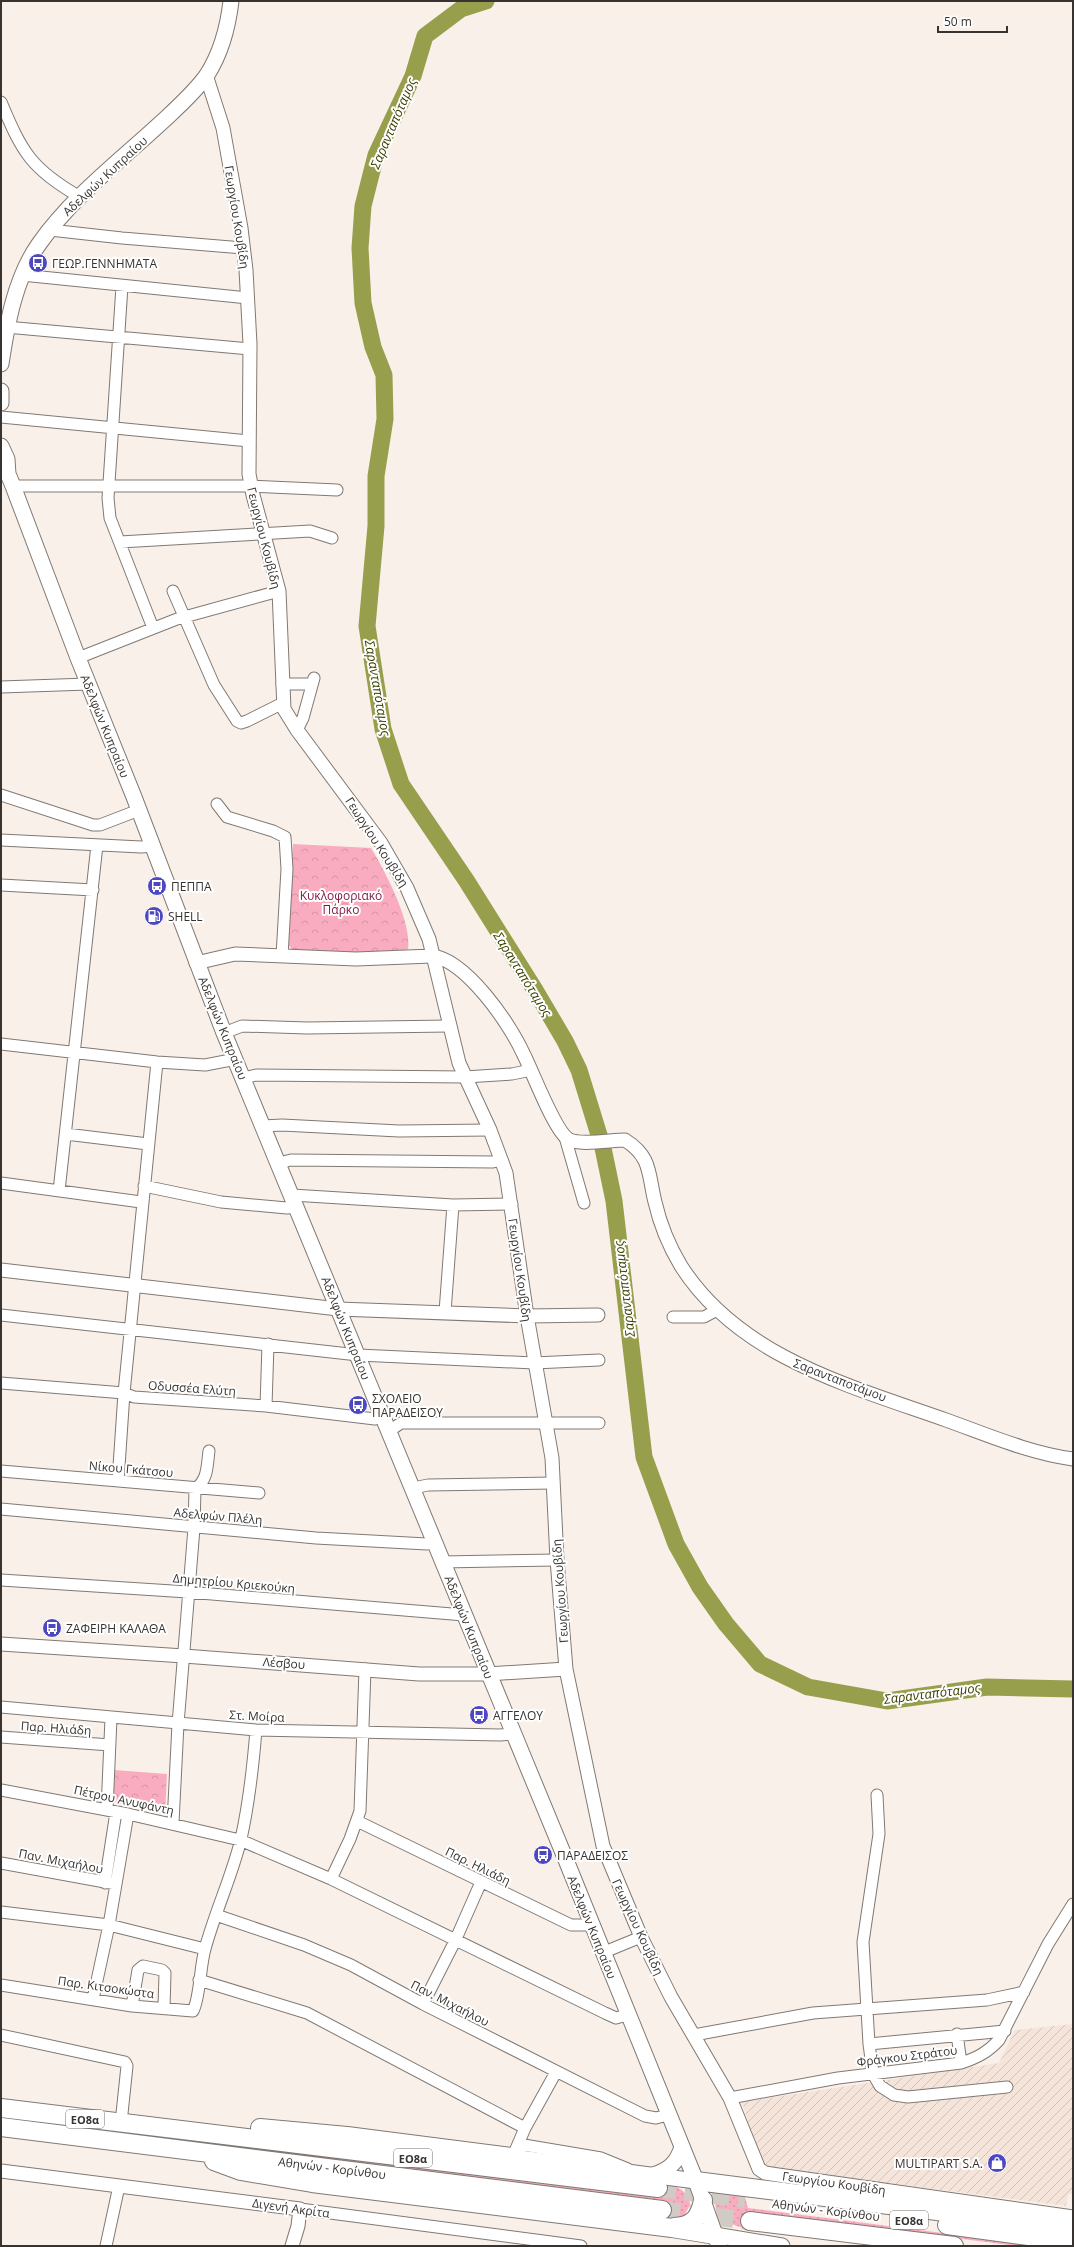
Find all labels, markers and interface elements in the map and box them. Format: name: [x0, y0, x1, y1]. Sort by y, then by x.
scale bar: [938, 8, 1007, 34]
text: 50 m: [944, 13, 972, 30]
water label: Σαρανταπόταμος: [365, 75, 420, 172]
street label: Αδελφών Κυπραίου: [59, 132, 151, 220]
street label: Γεωργίου Κουβίδη: [220, 164, 254, 270]
bus stop icon: ΓΕΩΡ.ΓΕΝΝΗΜΑΤΑ: [27, 252, 49, 274]
place label: ΓΕΩΡ.ΓΕΝΝΗΜΑΤΑ: [52, 255, 157, 272]
street label: Γεωργίου Κουβίδη: [243, 485, 285, 591]
water label: Σαρανταπόταμος: [361, 638, 395, 738]
street label: Αδελφών Κυπραίου: [77, 672, 133, 780]
street label: Γεωργίου Κουβίδη: [341, 794, 413, 890]
bus stop icon: ΠΕΠΠΑ: [146, 875, 168, 897]
place label: ΠΕΠΠΑ: [171, 878, 212, 895]
park label: Κυκλοφοριακό Πάρκο: [300, 887, 382, 918]
fuel station icon: SHELL: [143, 905, 165, 927]
place label: SHELL: [168, 908, 203, 925]
water label: Σαρανταπόταμος: [489, 927, 556, 1020]
street label: Αδελφών Κυπραίου: [195, 974, 251, 1082]
street label: Γεωργίου Κουβίδη: [504, 1217, 536, 1323]
water label: Σαρανταπόταμος: [609, 1240, 639, 1339]
street label: Αδελφών Κυπραίου: [318, 1274, 374, 1382]
street label: Σαρανταποτάμου: [791, 1354, 889, 1406]
street label: Οδυσσέα Ελύτη: [147, 1376, 237, 1400]
place label: ΣΧΟΛΕΙΟ ΠΑΡΑΔΕΙΣΟΥ: [372, 1390, 443, 1421]
bus stop icon: ΣΧΟΛΕΙΟ ΠΑΡΑΔΕΙΣΟΥ: [347, 1394, 369, 1416]
street label: Νίκου Γκάτσου: [88, 1457, 174, 1481]
street label: Αδελφών Πλέλη: [173, 1504, 263, 1528]
street label: Γεωργίου Κουβίδη: [548, 1538, 572, 1644]
street label: Δημητρίου Κριεκούκη: [172, 1569, 296, 1597]
street label: Αδελφών Κυπραίου: [441, 1573, 497, 1681]
bus stop icon: ΖΑΦΕΙΡΗ ΚΑΛΑΘΑ: [41, 1617, 63, 1639]
place label: ΖΑΦΕΙΡΗ ΚΑΛΑΘΑ: [66, 1620, 166, 1637]
street label: Λέσβου: [262, 1653, 306, 1673]
water label: Σαρανταπόταμος: [882, 1678, 981, 1708]
bus stop icon: ΑΓΓΕΛΟΥ: [468, 1704, 490, 1726]
street label: Στ. Μοίρα: [229, 1706, 286, 1726]
place label: ΑΓΓΕΛΟΥ: [493, 1707, 543, 1724]
street label: Παρ. Ηλιάδη: [20, 1717, 92, 1739]
street label: Πέτρου Ανυφάντη: [72, 1781, 176, 1819]
street label: Παρ. Ηλιάδη: [442, 1843, 514, 1889]
street label: Παν. Μιχαήλου: [17, 1844, 105, 1878]
bus stop icon: ΠΑΡΑΔΕΙΣΟΣ: [532, 1844, 554, 1866]
place label: ΠΑΡΑΔΕΙΣΟΣ: [557, 1847, 628, 1864]
street label: Αδελφών Κυπραίου: [564, 1873, 620, 1981]
street label: Γεωργίου Κουβίδη: [608, 1876, 668, 1978]
street label: Παρ. Κιτσοκώστα: [57, 1972, 156, 2002]
street label: Παν. Μιχαήλου: [408, 1976, 492, 2030]
street label: Φράγκου Στράτου: [856, 2041, 958, 2071]
road number: ΕΟ8α: [66, 2110, 104, 2128]
road number: ΕΟ8α: [394, 2149, 432, 2167]
shop icon: MULTIPART S.A.: [986, 2152, 1008, 2174]
street label: Αθηνών - Κορίνθου: [277, 2153, 387, 2183]
place label: MULTIPART S.A.: [895, 2155, 983, 2172]
street label: Γεωργίου Κουβίδη: [781, 2167, 887, 2199]
street label: Διγενή Ακρίτα: [251, 2194, 331, 2222]
street label: Αθηνών - Κορίνθου: [771, 2195, 881, 2225]
road number: ΕΟ8α: [890, 2211, 928, 2229]

